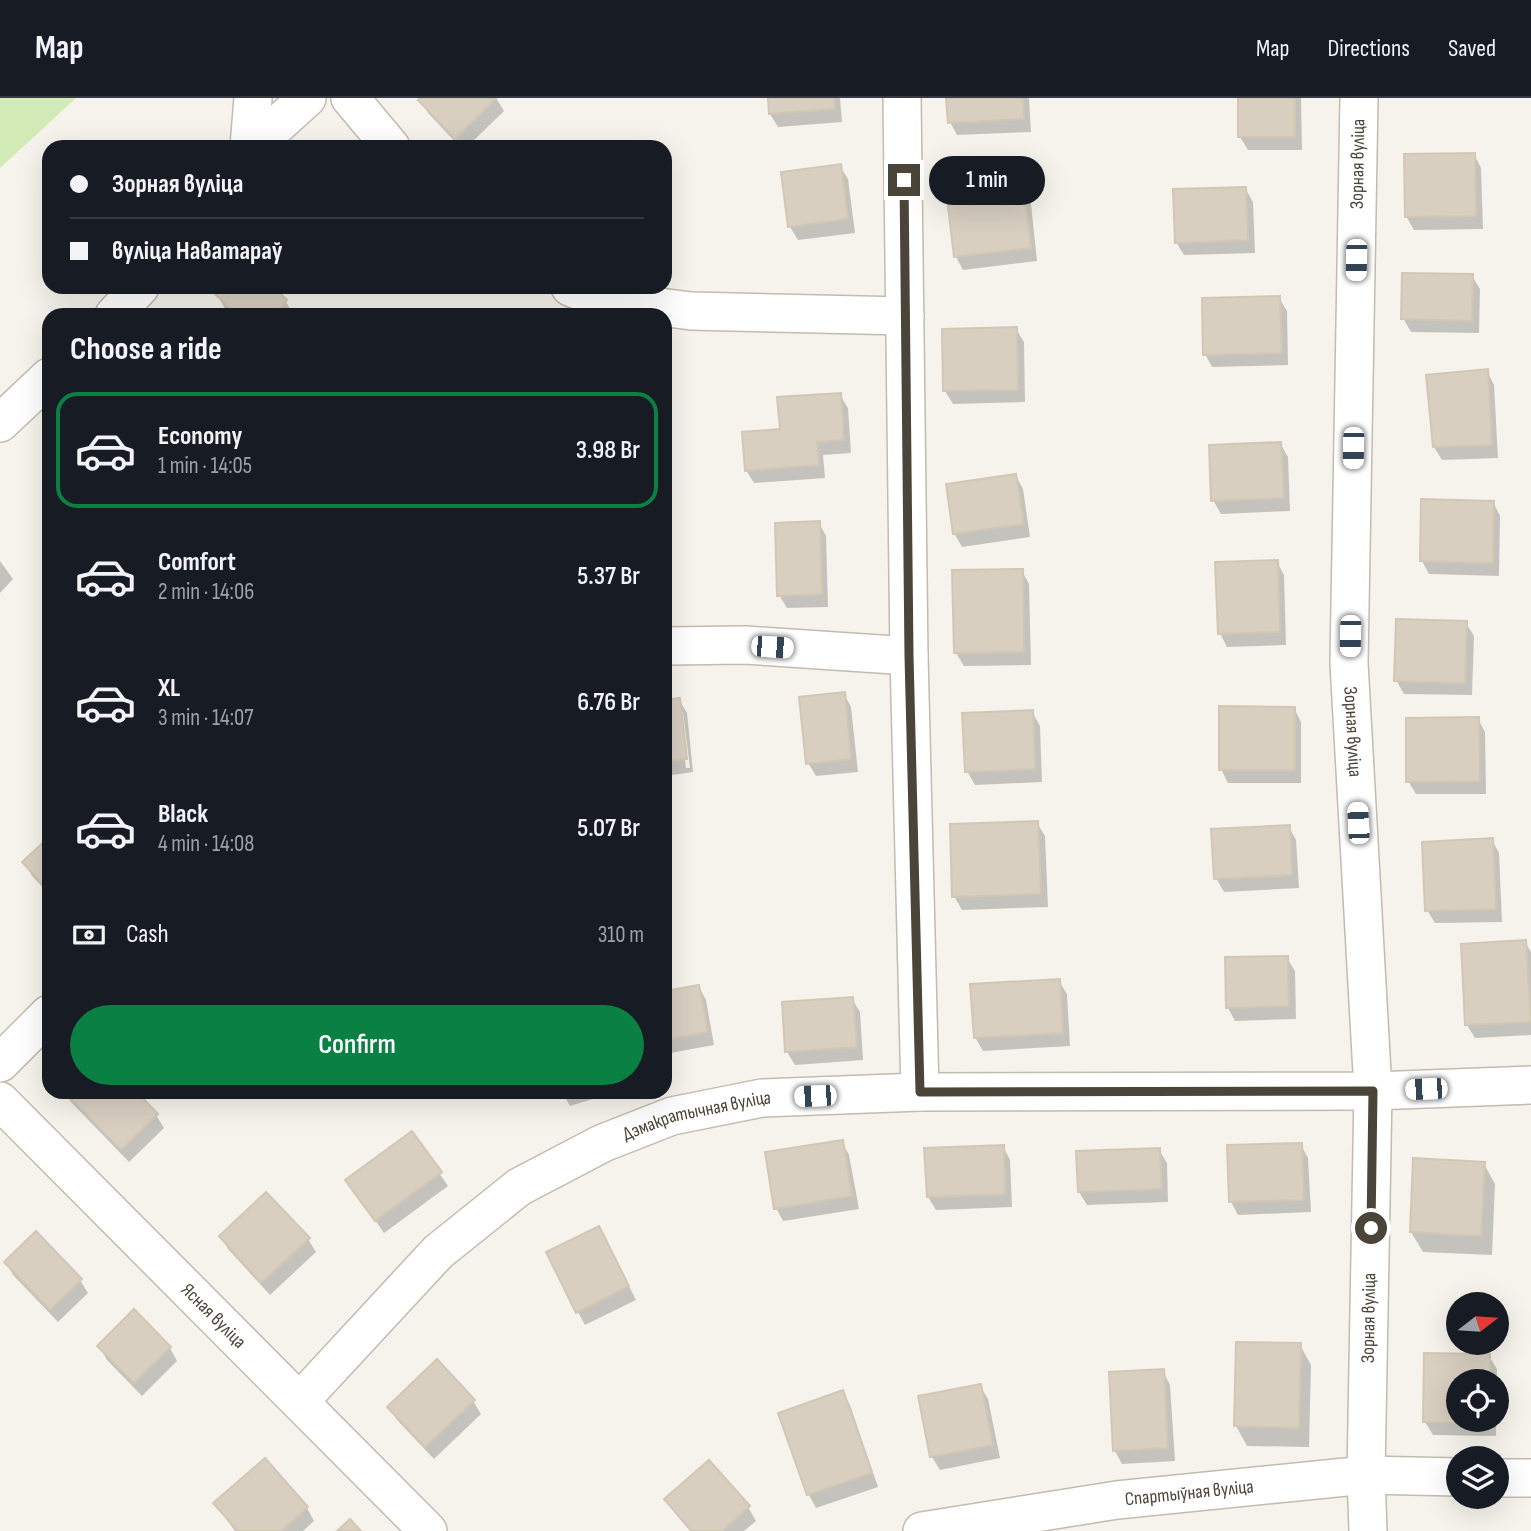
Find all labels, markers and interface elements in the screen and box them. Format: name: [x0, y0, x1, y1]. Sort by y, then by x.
text: Map: [35, 28, 84, 68]
text: Map: [1256, 34, 1289, 63]
text: Directions: [1327, 34, 1410, 63]
text: Saved: [1448, 34, 1496, 63]
street label: Зорная вуліца: [1346, 119, 1370, 209]
callout: 1 min: [928, 155, 1044, 204]
route end: [888, 164, 920, 196]
text: 1 min: [966, 166, 1008, 194]
text: Зорная вуліца: [112, 169, 243, 200]
text: вуліца Наватараў: [112, 236, 283, 267]
car: [1346, 239, 1367, 281]
text: Choose a ride: [70, 330, 222, 369]
icon: car: [74, 419, 137, 482]
text: Economy: [158, 421, 242, 452]
car: [1343, 427, 1364, 469]
text: 3.98 Br: [576, 435, 640, 466]
text: 1 min · 14:05: [158, 452, 252, 480]
icon: car: [74, 545, 137, 608]
text: Comfort: [158, 547, 236, 578]
text: 5.37 Br: [577, 561, 640, 592]
text: 2 min · 14:06: [158, 578, 254, 606]
car: [1340, 615, 1361, 657]
car: [751, 635, 794, 659]
icon: car: [74, 671, 137, 734]
text: XL: [158, 673, 180, 704]
street label: Зорная вуліца: [1339, 686, 1367, 778]
text: 6.76 Br: [577, 687, 640, 718]
text: 3 min · 14:07: [158, 704, 253, 732]
icon: car: [74, 797, 137, 860]
text: Black: [158, 799, 208, 830]
car: [1347, 801, 1370, 845]
text: 5.07 Br: [577, 813, 640, 844]
text: 4 min · 14:08: [158, 830, 254, 858]
icon: cash: [70, 916, 108, 954]
text: Cash: [126, 919, 169, 950]
text: 310 m: [598, 921, 644, 949]
button: Confirm: [70, 1005, 644, 1085]
car: [1405, 1078, 1448, 1100]
car: [794, 1085, 837, 1107]
street label: Дэмакратычная вуліца: [619, 1086, 771, 1146]
route start: [1355, 1212, 1387, 1244]
street label: Зорная вуліца: [1357, 1273, 1381, 1363]
street label: Ясная вуліца: [176, 1278, 251, 1353]
north arrow: [1446, 1292, 1508, 1354]
map controls: [1446, 1292, 1509, 1509]
button: locate: [1446, 1369, 1509, 1432]
button: layers: [1446, 1446, 1509, 1509]
street label: Спартыўная вуліца: [1124, 1475, 1255, 1511]

